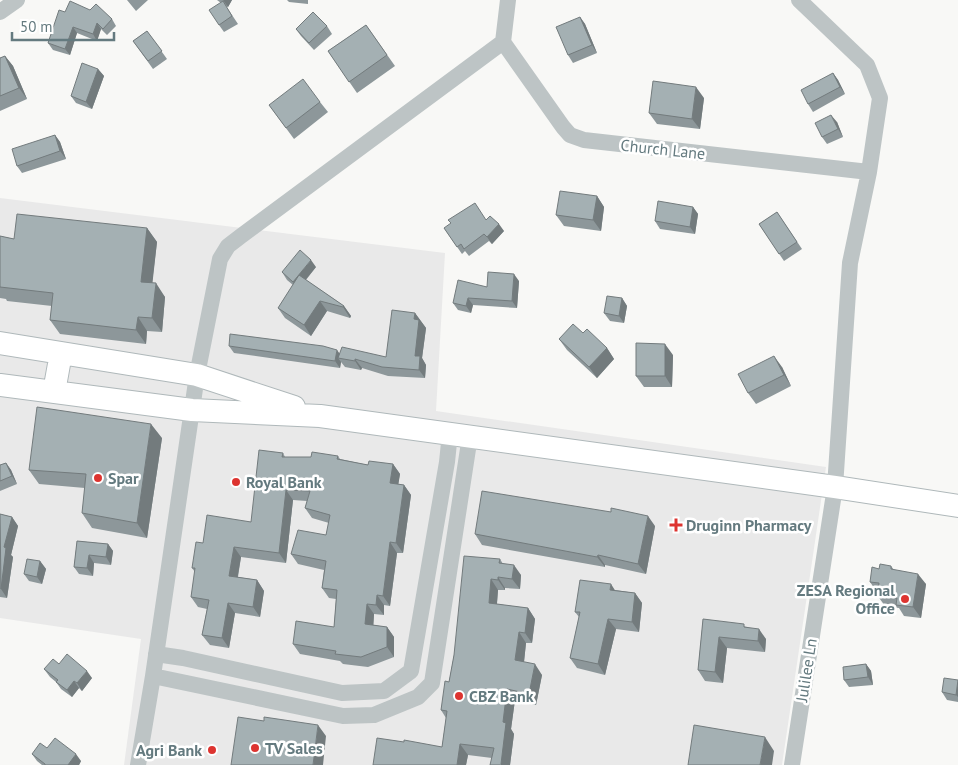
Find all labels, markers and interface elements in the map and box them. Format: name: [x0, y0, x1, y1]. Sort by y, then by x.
scale bar: [12, 10, 115, 42]
text: 50 m: [20, 17, 53, 36]
street label: Church Lane: [620, 135, 706, 163]
place label: Spar: [108, 468, 139, 488]
marker: Spar: [92, 472, 104, 484]
place label: Royal Bank: [246, 472, 322, 492]
marker: Royal Bank: [230, 476, 242, 488]
place label: Druginn Pharmacy: [686, 515, 812, 535]
marker: Druginn Pharmacy: [670, 519, 682, 531]
place label: ZESA Regional Office: [797, 580, 895, 618]
marker: ZESA Regional Office: [899, 593, 911, 605]
street label: Julilee Ln: [791, 637, 821, 704]
place label: CBZ Bank: [469, 686, 534, 706]
marker: CBZ Bank: [453, 690, 465, 702]
place label: TV Sales: [265, 738, 323, 758]
place label: Agri Bank: [136, 740, 202, 760]
marker: TV Sales: [249, 742, 261, 754]
marker: Agri Bank: [206, 744, 218, 756]

